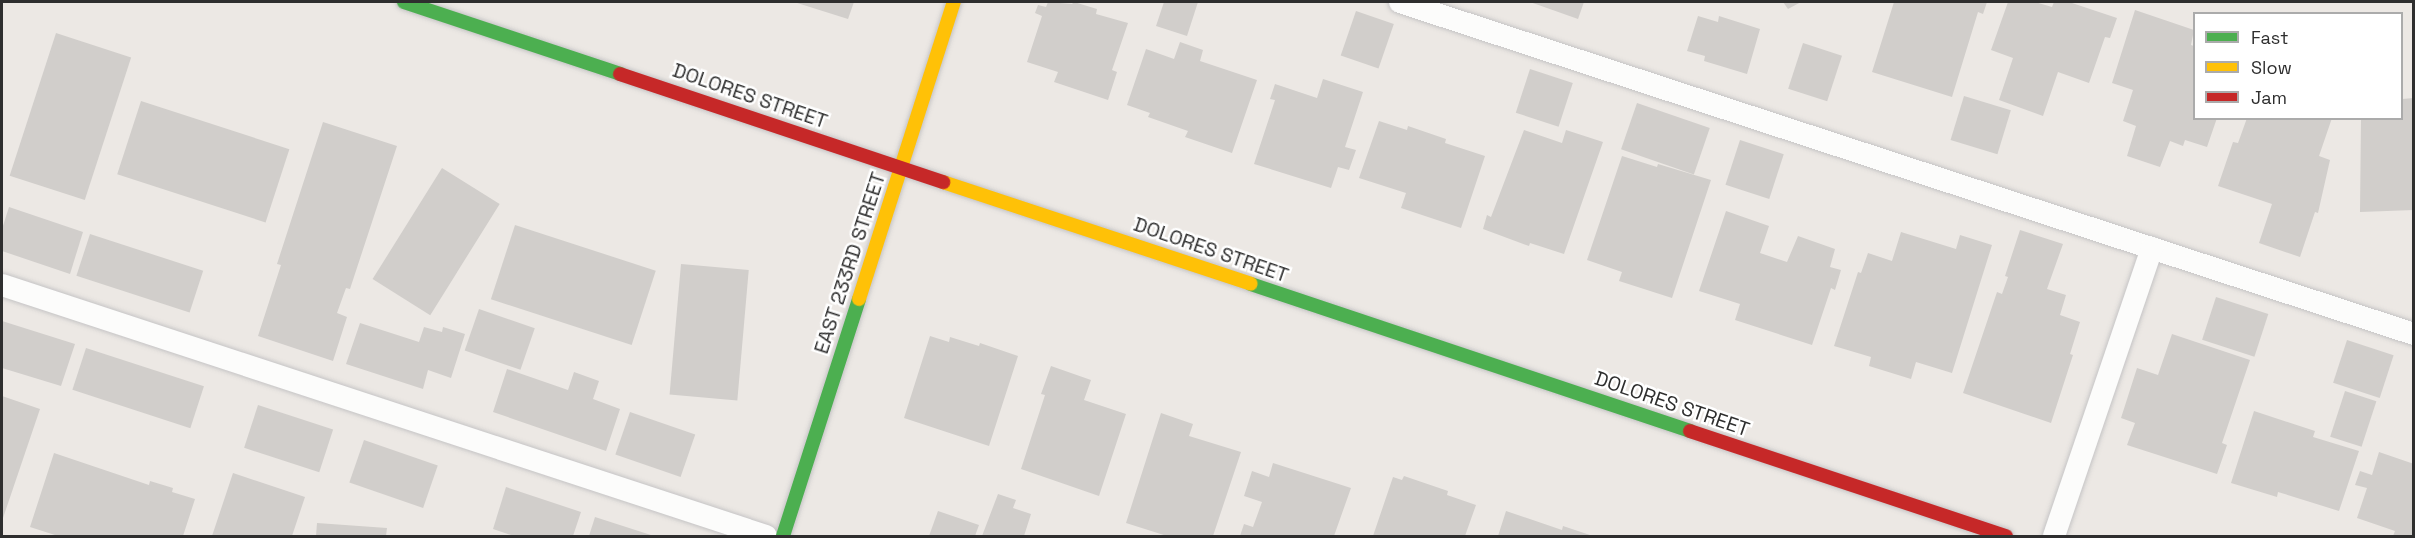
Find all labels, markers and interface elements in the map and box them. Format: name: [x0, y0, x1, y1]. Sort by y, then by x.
legend: [2193, 12, 2403, 120]
text: Fast: [2251, 26, 2288, 49]
text: Slow: [2251, 56, 2292, 79]
street label: DOLORES STREET: [669, 58, 831, 134]
text: Jam: [2251, 86, 2287, 109]
street label: EAST 233RD STREET: [809, 169, 891, 357]
street label: DOLORES STREET: [1130, 212, 1292, 288]
street label: DOLORES STREET: [1591, 366, 1753, 442]

